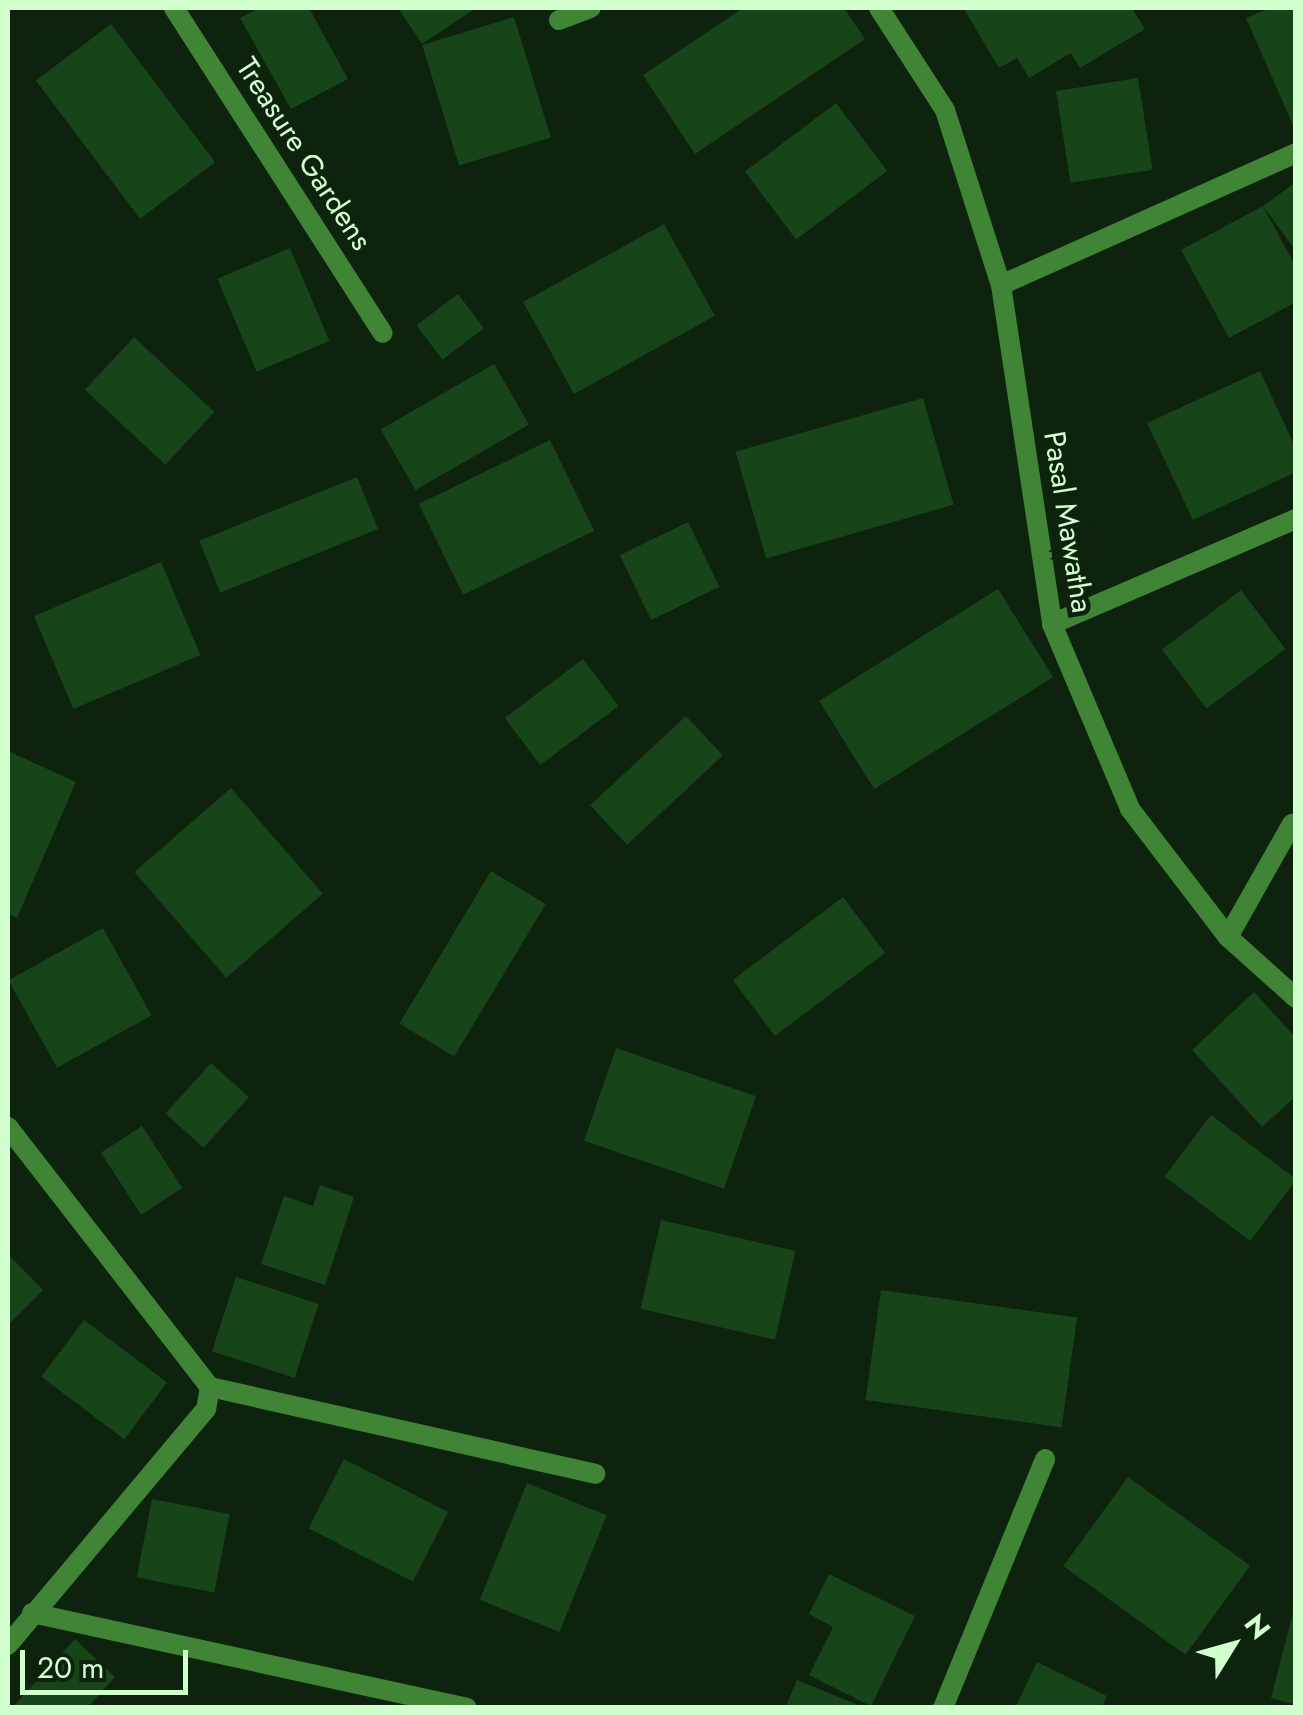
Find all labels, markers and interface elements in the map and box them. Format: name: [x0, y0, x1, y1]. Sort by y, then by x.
street label: Treasure Gardens: [229, 51, 379, 257]
street label: Pasal Mawatha: [1036, 429, 1100, 615]
north arrow: [1183, 1595, 1283, 1695]
text: N: [1234, 1605, 1280, 1648]
scale bar: [25, 1630, 192, 1692]
text: 20 m: [37, 1646, 104, 1689]

